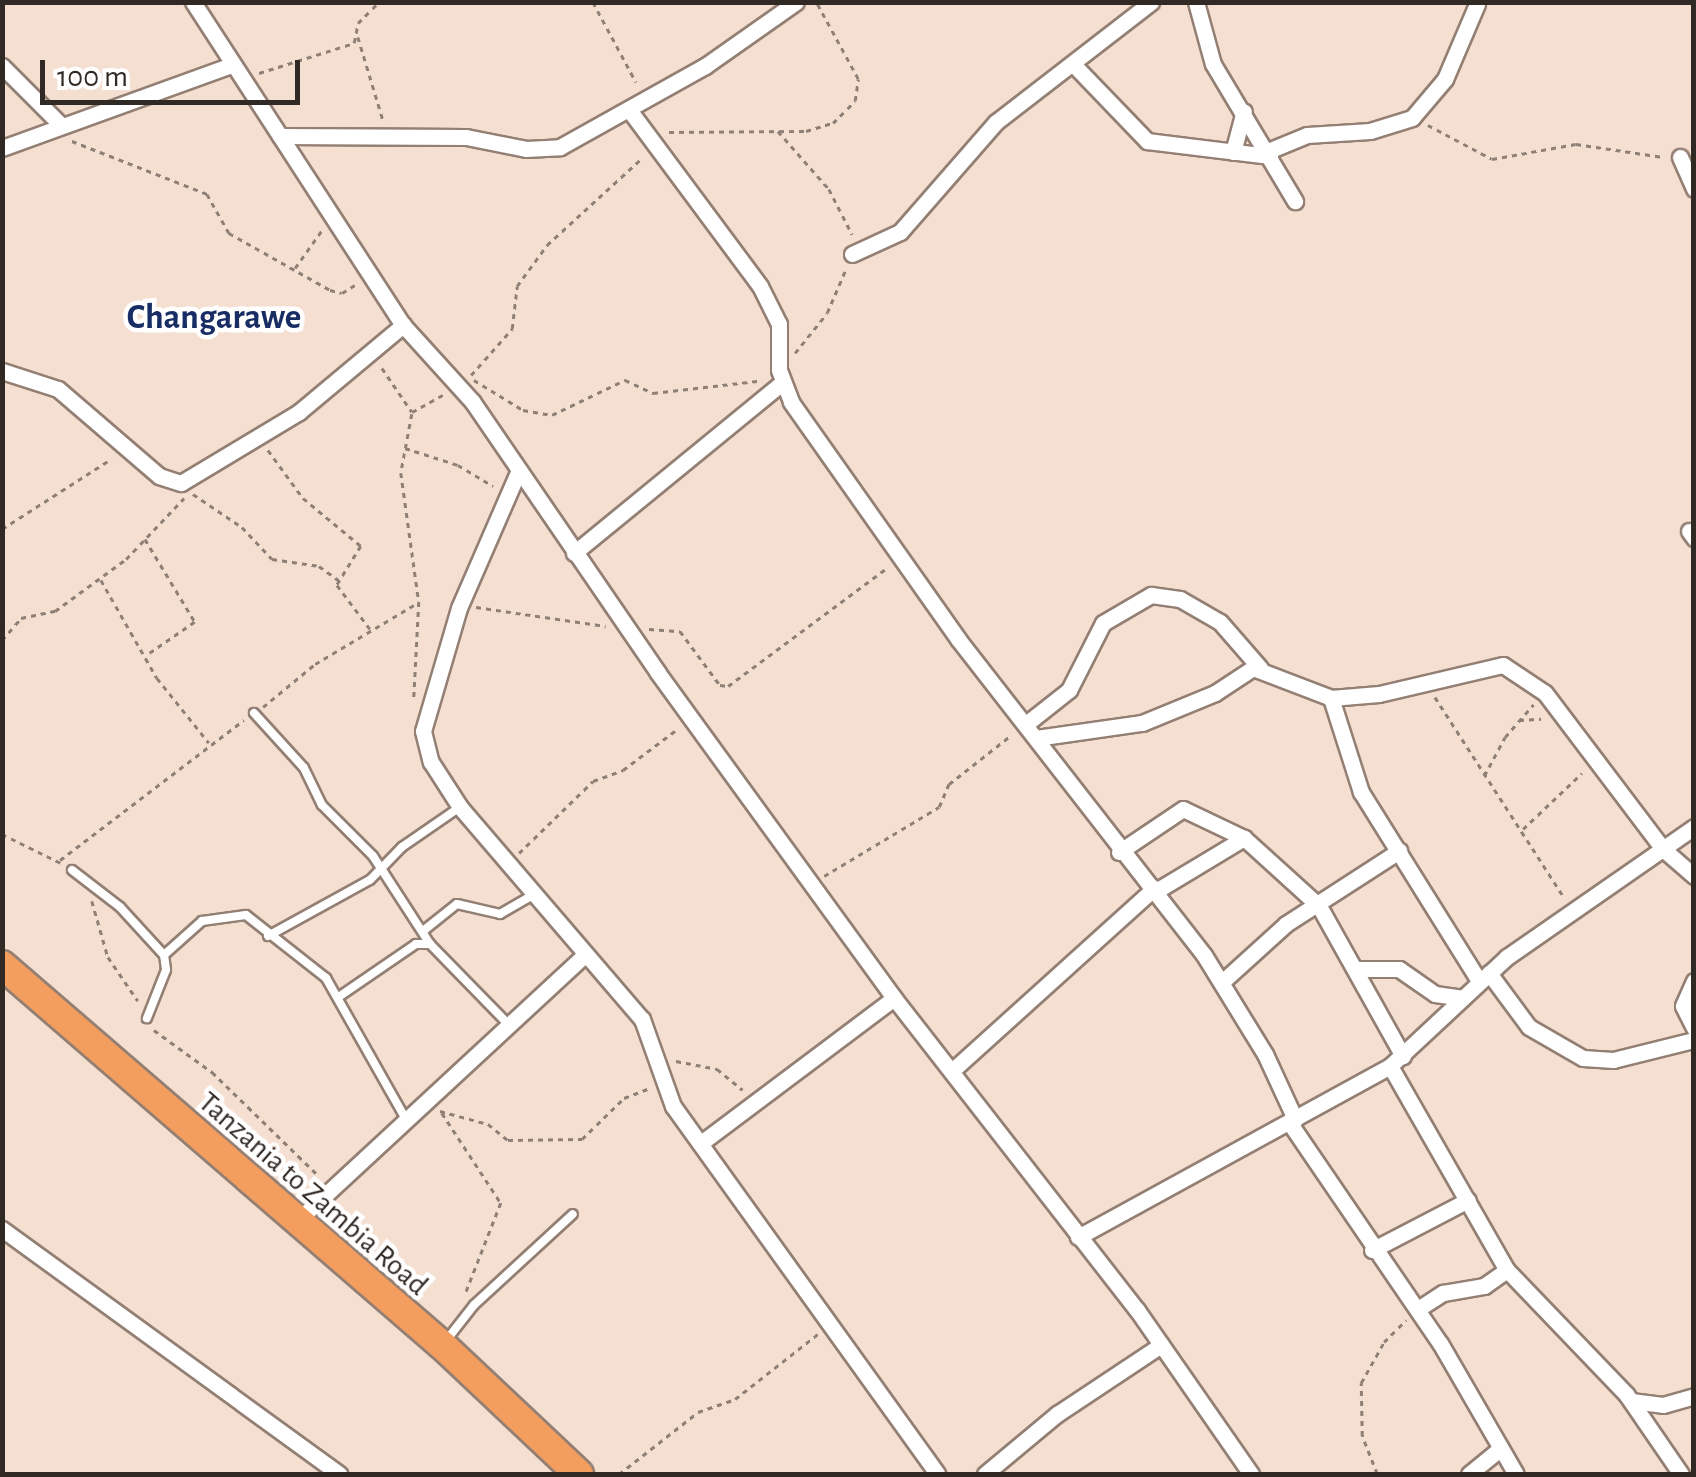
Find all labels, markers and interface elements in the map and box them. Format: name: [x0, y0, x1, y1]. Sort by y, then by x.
scale bar: [45, 40, 305, 102]
text: 100 m: [57, 62, 128, 92]
district label: Changarawe: [127, 297, 301, 339]
street label: Tanzania to Zambia Road: [191, 1084, 435, 1304]

